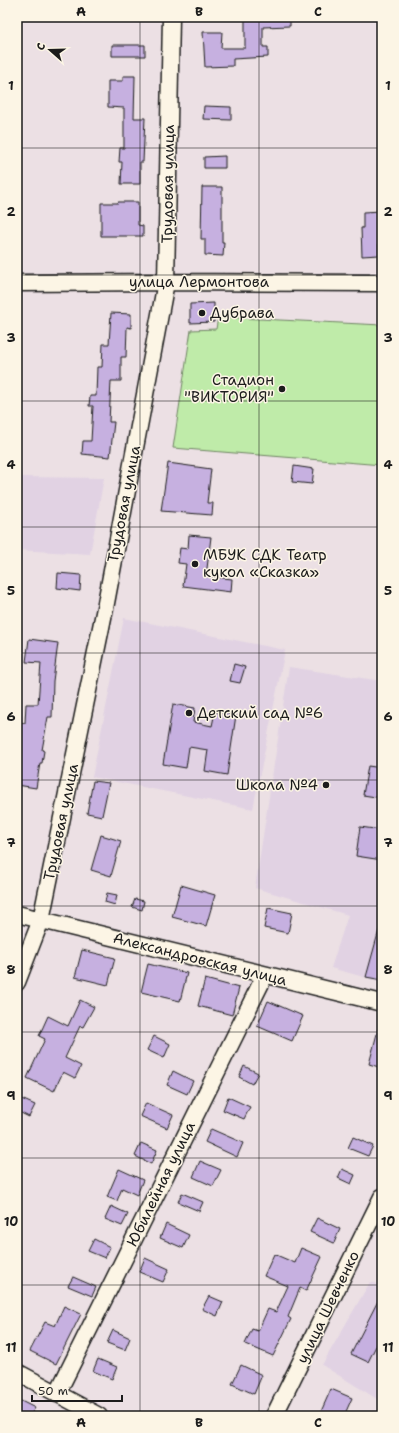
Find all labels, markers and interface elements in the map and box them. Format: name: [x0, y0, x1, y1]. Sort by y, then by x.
text: A: [76, 3, 86, 20]
text: B: [195, 3, 203, 20]
text: C: [314, 3, 322, 20]
north arrow: [30, 30, 70, 70]
text: С: [33, 41, 49, 52]
text: 1: [8, 77, 14, 94]
text: 1: [385, 77, 391, 94]
street label: Трудовая улица: [157, 124, 179, 244]
text: 2: [6, 203, 16, 220]
text: 2: [383, 203, 393, 220]
street label: улица Лермонтова: [129, 272, 270, 292]
place label: Дубрава: [210, 303, 275, 323]
marker: Дубрава: [197, 308, 207, 318]
text: 3: [6, 329, 16, 346]
text: 3: [383, 329, 393, 346]
place label: Стадион "ВИКТОРИЯ": [184, 370, 274, 407]
marker: Стадион "ВИКТОРИЯ": [277, 384, 287, 394]
street label: Трудовая улица: [103, 443, 145, 564]
text: 4: [6, 456, 16, 473]
text: 4: [383, 456, 393, 473]
place label: МБУК СДК Театр кукол «Сказка»: [203, 545, 327, 582]
marker: МБУК СДК Театр кукол «Сказка»: [190, 559, 200, 569]
text: 5: [7, 582, 15, 599]
text: 5: [384, 582, 392, 599]
place label: Детский сад №6: [197, 703, 323, 723]
text: 6: [6, 708, 16, 725]
marker: Детский сад №6: [184, 708, 194, 718]
text: 6: [383, 708, 393, 725]
street label: Трудовая улица: [39, 761, 83, 882]
place label: Школа №4: [236, 775, 318, 795]
marker: Школа №4: [321, 780, 331, 790]
text: 7: [6, 834, 16, 851]
text: 7: [383, 834, 393, 851]
street label: Александровская улица: [111, 928, 290, 990]
text: 8: [6, 961, 16, 978]
text: 8: [383, 961, 393, 978]
text: 9: [6, 1087, 16, 1104]
text: 9: [383, 1087, 393, 1104]
street label: Юбилейная улица: [122, 1118, 200, 1250]
text: 10: [4, 1213, 18, 1230]
text: 10: [381, 1213, 395, 1230]
street label: улица Шевченко: [292, 1247, 364, 1367]
text: 11: [5, 1339, 17, 1356]
text: 11: [382, 1339, 394, 1356]
scale bar: [32, 1377, 122, 1403]
text: 50 m: [38, 1383, 68, 1399]
text: A: [76, 1414, 86, 1431]
text: B: [195, 1414, 203, 1431]
text: C: [314, 1414, 322, 1431]

